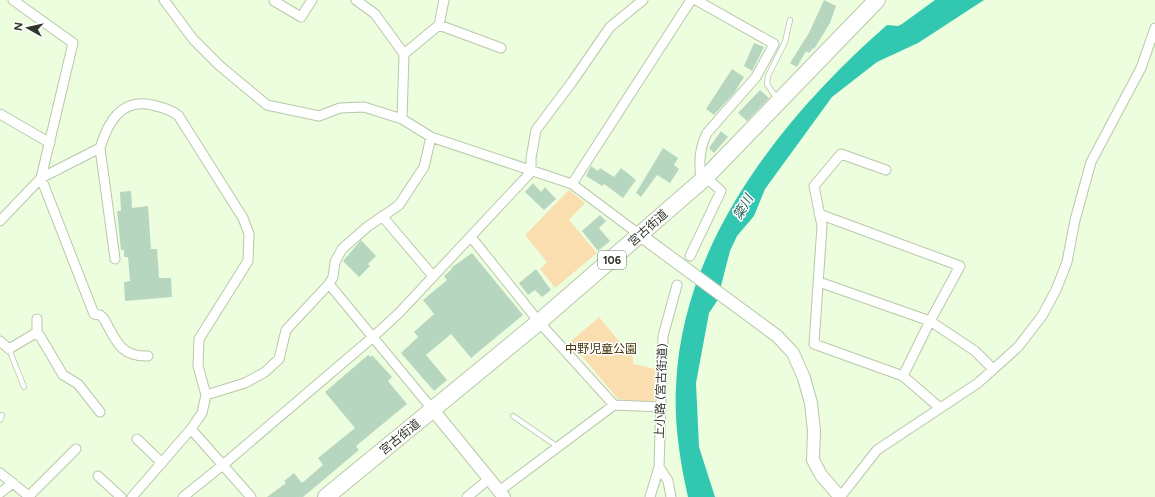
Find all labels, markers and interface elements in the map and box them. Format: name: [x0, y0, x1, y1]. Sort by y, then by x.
north arrow: [8, 8, 48, 48]
text: N: [12, 22, 26, 32]
water label: 簗川: [730, 190, 757, 222]
street label: 宮古街道: [625, 207, 671, 249]
road number: 106: [598, 251, 626, 269]
park label: 中野児童公園: [565, 342, 637, 356]
street label: 上小路 (宮古街道): [652, 343, 670, 439]
street label: 宮古街道: [377, 416, 423, 458]

